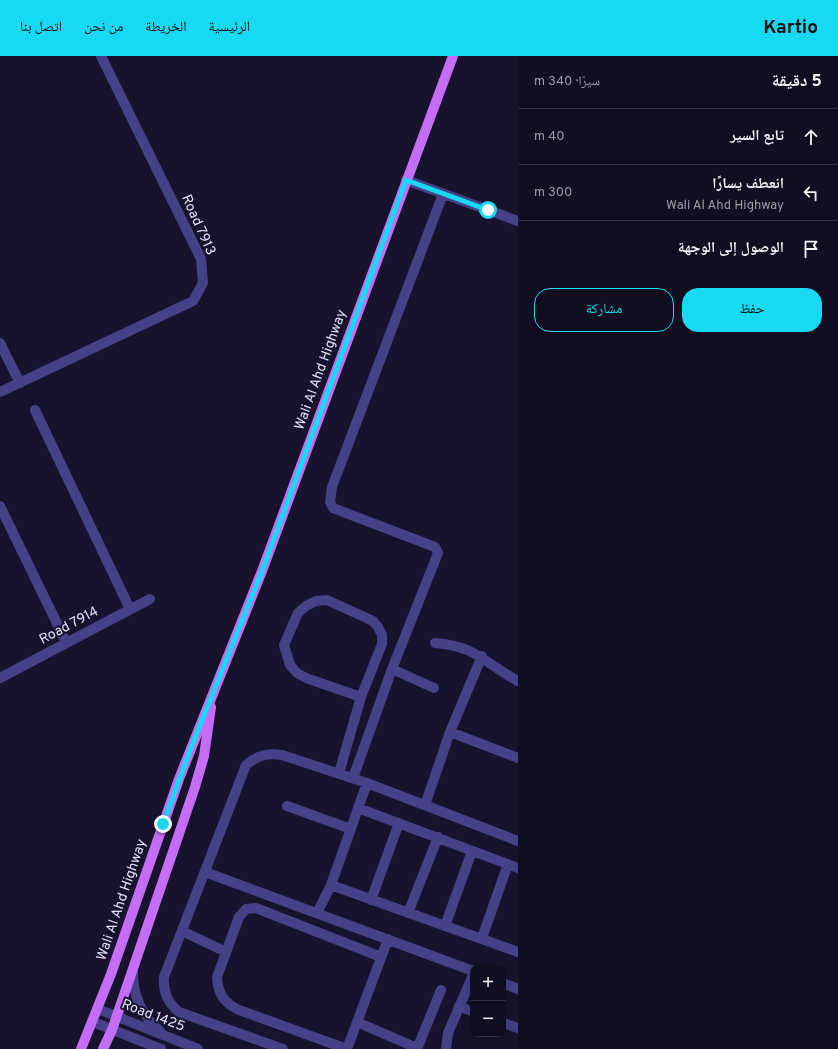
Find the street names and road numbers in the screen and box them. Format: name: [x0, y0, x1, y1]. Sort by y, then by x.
street label: Road 7913: [177, 192, 219, 258]
street label: Wali Al Ahd Highway: [291, 307, 351, 433]
street label: Road 7914: [37, 603, 101, 649]
street label: Wali Al Ahd Highway: [93, 837, 151, 963]
street label: Road 1425: [119, 996, 187, 1036]

